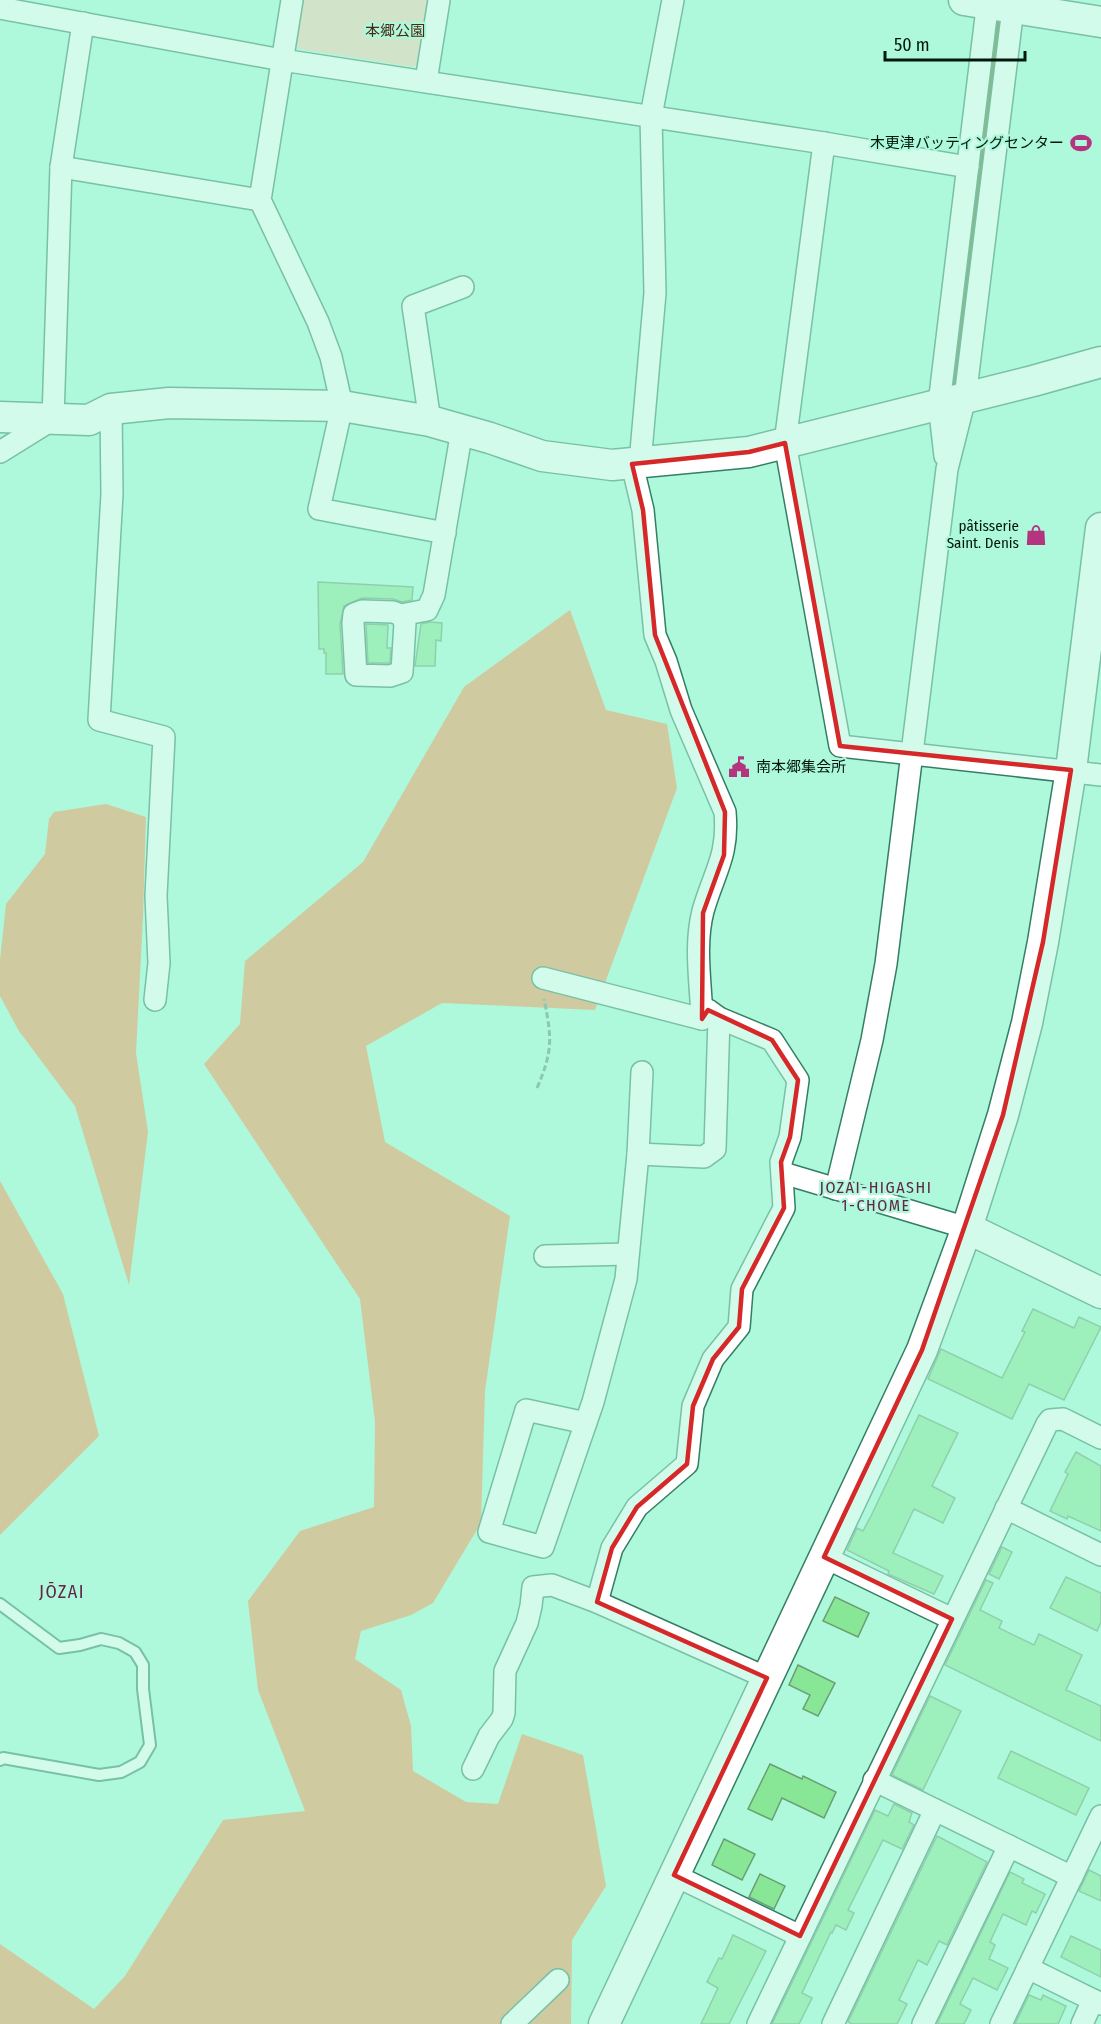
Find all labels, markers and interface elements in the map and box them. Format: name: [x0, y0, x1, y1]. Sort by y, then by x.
park label: 本郷公園: [365, 22, 425, 40]
scale bar: [885, 24, 1024, 62]
text: 50 m: [894, 34, 930, 56]
sports icon: 木更津バッティングセンター: [1069, 131, 1093, 155]
place label: 木更津バッティングセンター: [870, 134, 1064, 152]
place label: pâtisserie Saint. Denis: [947, 517, 1019, 552]
shop icon: pâtisserie Saint. Denis: [1024, 523, 1048, 547]
public building icon: 南本郷集会所: [727, 755, 751, 779]
place label: 南本郷集会所: [756, 758, 846, 776]
district label: JOZAI-HIGASHI 1-CHOME: [820, 1178, 932, 1215]
district label: JŌZAI: [39, 1581, 85, 1603]

